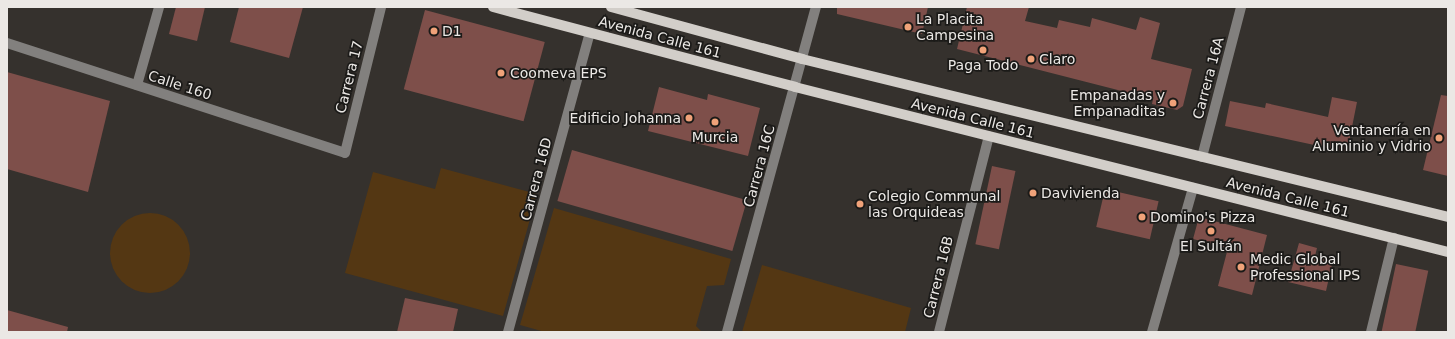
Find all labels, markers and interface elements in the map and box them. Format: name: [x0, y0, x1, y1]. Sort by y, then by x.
place label: La Placita Campesina: [916, 11, 994, 44]
street label: Avenida Calle 161: [597, 13, 723, 61]
marker: La Placita Campesina: [903, 22, 913, 32]
place label: D1: [442, 23, 462, 39]
marker: D1: [429, 26, 439, 36]
street label: Carrera 16A: [1189, 35, 1227, 121]
street label: Carrera 17: [332, 39, 366, 115]
marker: Paga Todo: [978, 45, 988, 55]
place label: Claro: [1039, 51, 1075, 67]
marker: Claro: [1026, 54, 1036, 64]
place label: Paga Todo: [948, 57, 1018, 73]
place label: Coomeva EPS: [510, 65, 607, 81]
street label: Calle 160: [146, 67, 214, 103]
marker: Coomeva EPS: [495, 67, 507, 79]
place label: Empanadas y Empanaditas: [1070, 87, 1165, 120]
street label: Avenida Calle 161: [910, 95, 1036, 141]
marker: Empanadas y Empanaditas: [1168, 98, 1178, 108]
place label: Edificio Johanna: [569, 110, 681, 126]
marker: Edificio Johanna: [684, 113, 694, 123]
marker: Murcia: [710, 117, 720, 127]
place label: Ventanería en Aluminio y Vidrio: [1312, 122, 1431, 154]
street label: Carrera 16C: [740, 123, 778, 209]
place label: Murcia: [692, 129, 738, 145]
marker: Ventanería en Aluminio y Vidrio: [1434, 133, 1444, 143]
street label: Carrera 16D: [517, 136, 555, 222]
street label: Avenida Calle 161: [1225, 174, 1351, 220]
place label: Davivienda: [1041, 185, 1120, 201]
place label: Colegio Communal las Orquideas: [868, 188, 1000, 220]
marker: Davivienda: [1028, 188, 1038, 198]
marker: Colegio Communal las Orquideas: [855, 199, 865, 209]
place label: Domino's Pizza: [1150, 209, 1255, 225]
marker: Domino's Pizza: [1137, 212, 1147, 222]
marker: El Sultán: [1206, 226, 1216, 236]
street label: Carrera 16B: [920, 234, 956, 320]
place label: El Sultán: [1180, 238, 1242, 254]
place label: Medic Global Professional IPS: [1250, 251, 1360, 284]
marker: Medic Global Professional IPS: [1235, 261, 1247, 273]

